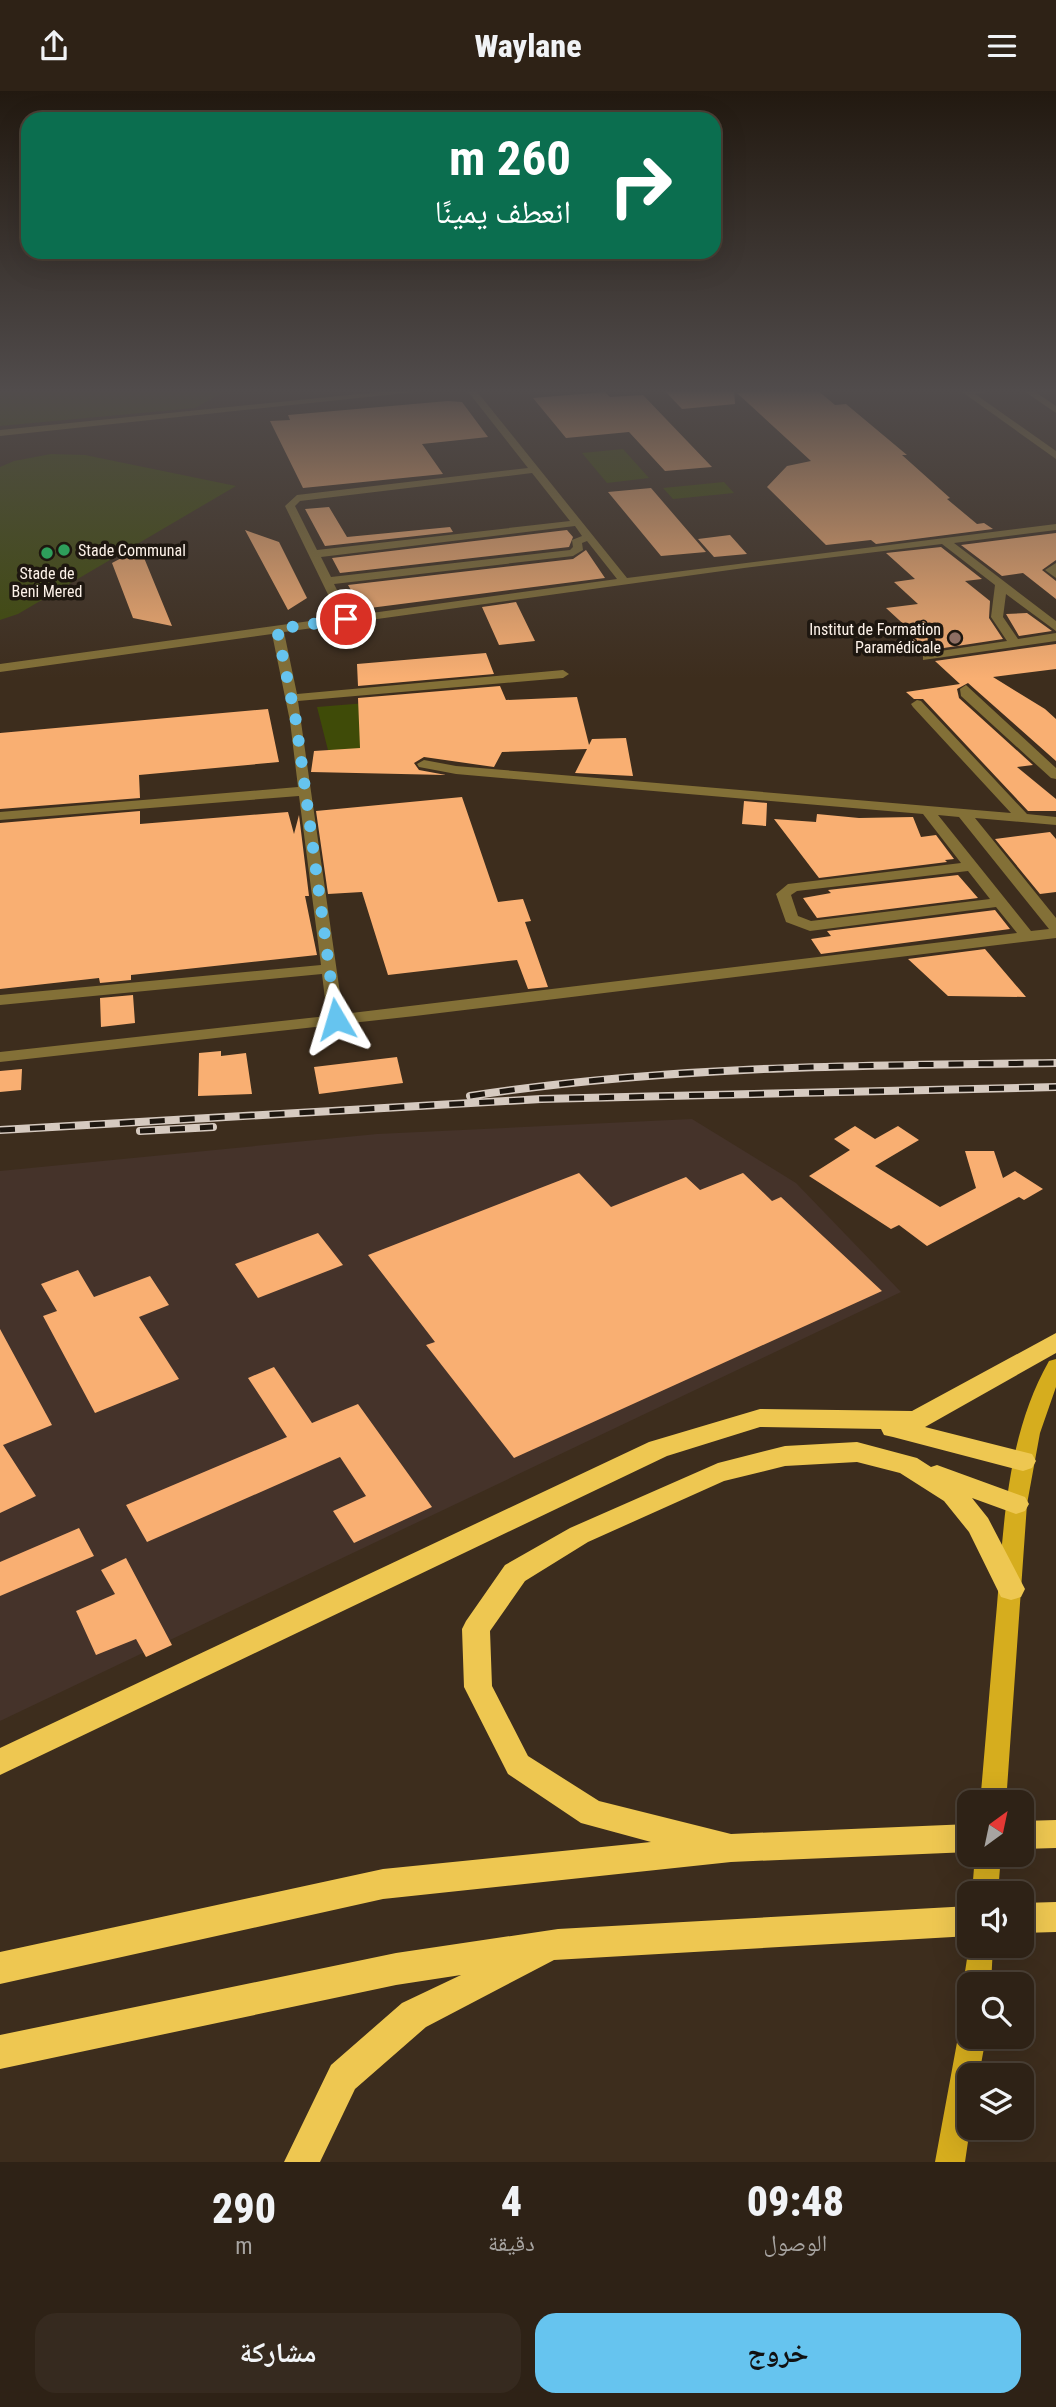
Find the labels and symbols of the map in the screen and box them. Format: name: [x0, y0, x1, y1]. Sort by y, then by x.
place label: Stade Communal: [78, 541, 186, 560]
marker: Stade Communal: [56, 542, 72, 558]
marker: Stade de Beni Mered: [39, 545, 55, 561]
place label: Stade de Beni Mered: [11, 564, 83, 601]
pin: [316, 589, 376, 649]
place label: Institut de Formation Paramédicale: [809, 620, 941, 657]
marker: Institut de Formation Paramédicale: [947, 630, 963, 646]
position arrow: [299, 982, 373, 1056]
north arrow: [957, 1790, 1034, 1867]

